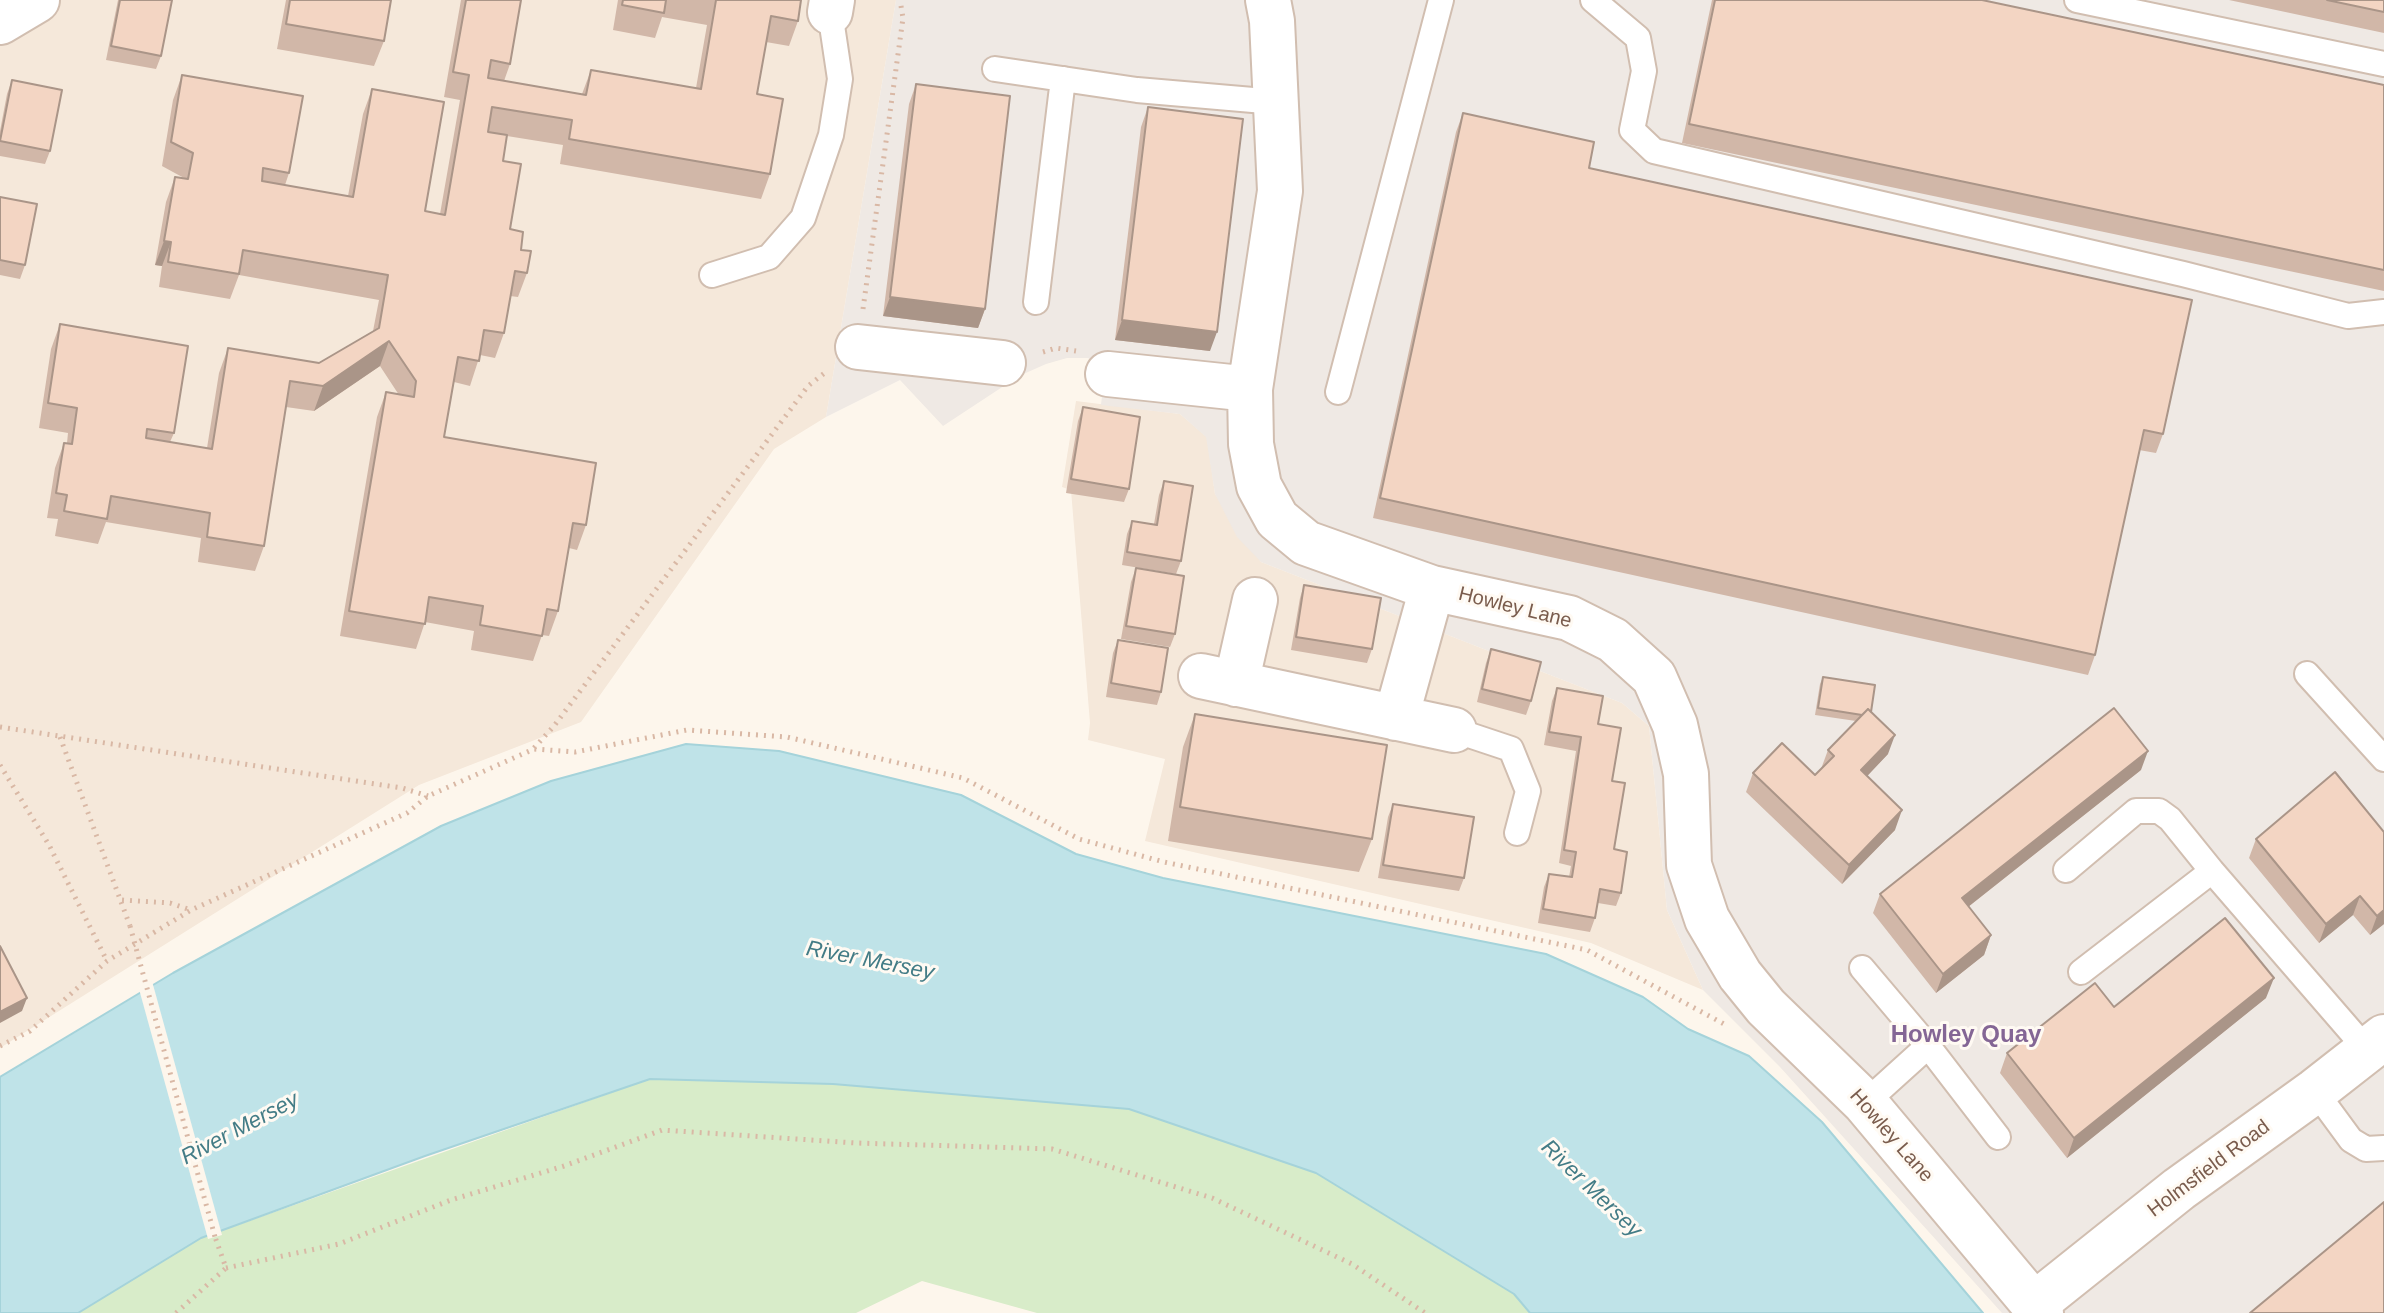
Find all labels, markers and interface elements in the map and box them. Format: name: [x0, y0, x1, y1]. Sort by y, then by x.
street label: Howley Lane: [1456, 582, 1574, 634]
water label: River Mersey: [804, 936, 936, 986]
district label: Howley Quay: [1891, 1021, 2041, 1049]
street label: Howley Lane: [1844, 1084, 1938, 1188]
water label: River Mersey: [177, 1087, 303, 1171]
street label: Holmsfield Road: [2143, 1115, 2275, 1223]
water label: River Mersey: [1535, 1135, 1647, 1243]

